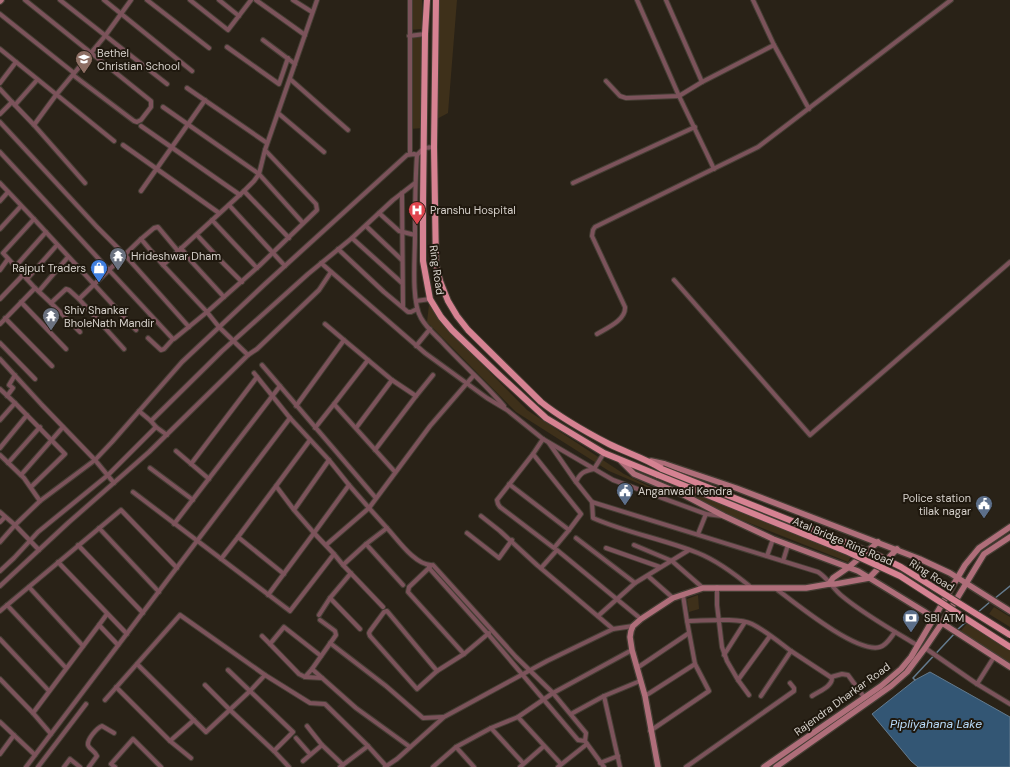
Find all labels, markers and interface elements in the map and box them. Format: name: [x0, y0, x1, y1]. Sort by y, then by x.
place label: Bethel Christian School: [97, 46, 180, 73]
school or university icon: Bethel Christian School: [74, 49, 94, 74]
hospital icon: Pranshu Hospital: [407, 200, 427, 225]
place label: Pranshu Hospital: [430, 203, 516, 217]
street label: Ring Road: [427, 244, 447, 296]
temple icon: Hrideshwar Dham: [108, 246, 128, 271]
place label: Hrideshwar Dham: [131, 249, 221, 263]
shop icon: Rajput Traders: [89, 258, 109, 283]
place label: Rajput Traders: [12, 261, 86, 275]
place label: Shiv Shankar BholeNath Mandir: [64, 303, 154, 330]
temple icon: Shiv Shankar BholeNath Mandir: [41, 306, 61, 331]
public building icon: Anganwadi Kendra: [615, 481, 635, 506]
place label: Anganwadi Kendra: [638, 484, 732, 498]
place label: Police station tilak nagar: [903, 491, 971, 518]
public building icon: Police station tilak nagar: [974, 494, 994, 519]
street label: Atal Bridge Ring Road: [791, 513, 896, 569]
street label: Ring Road: [907, 556, 957, 594]
bank icon: SBI ATM: [901, 608, 921, 633]
place label: SBI ATM: [924, 611, 964, 625]
street label: Rajendra Dharkar Road: [791, 659, 893, 739]
water label: Pipliyahana Lake: [890, 716, 982, 732]

